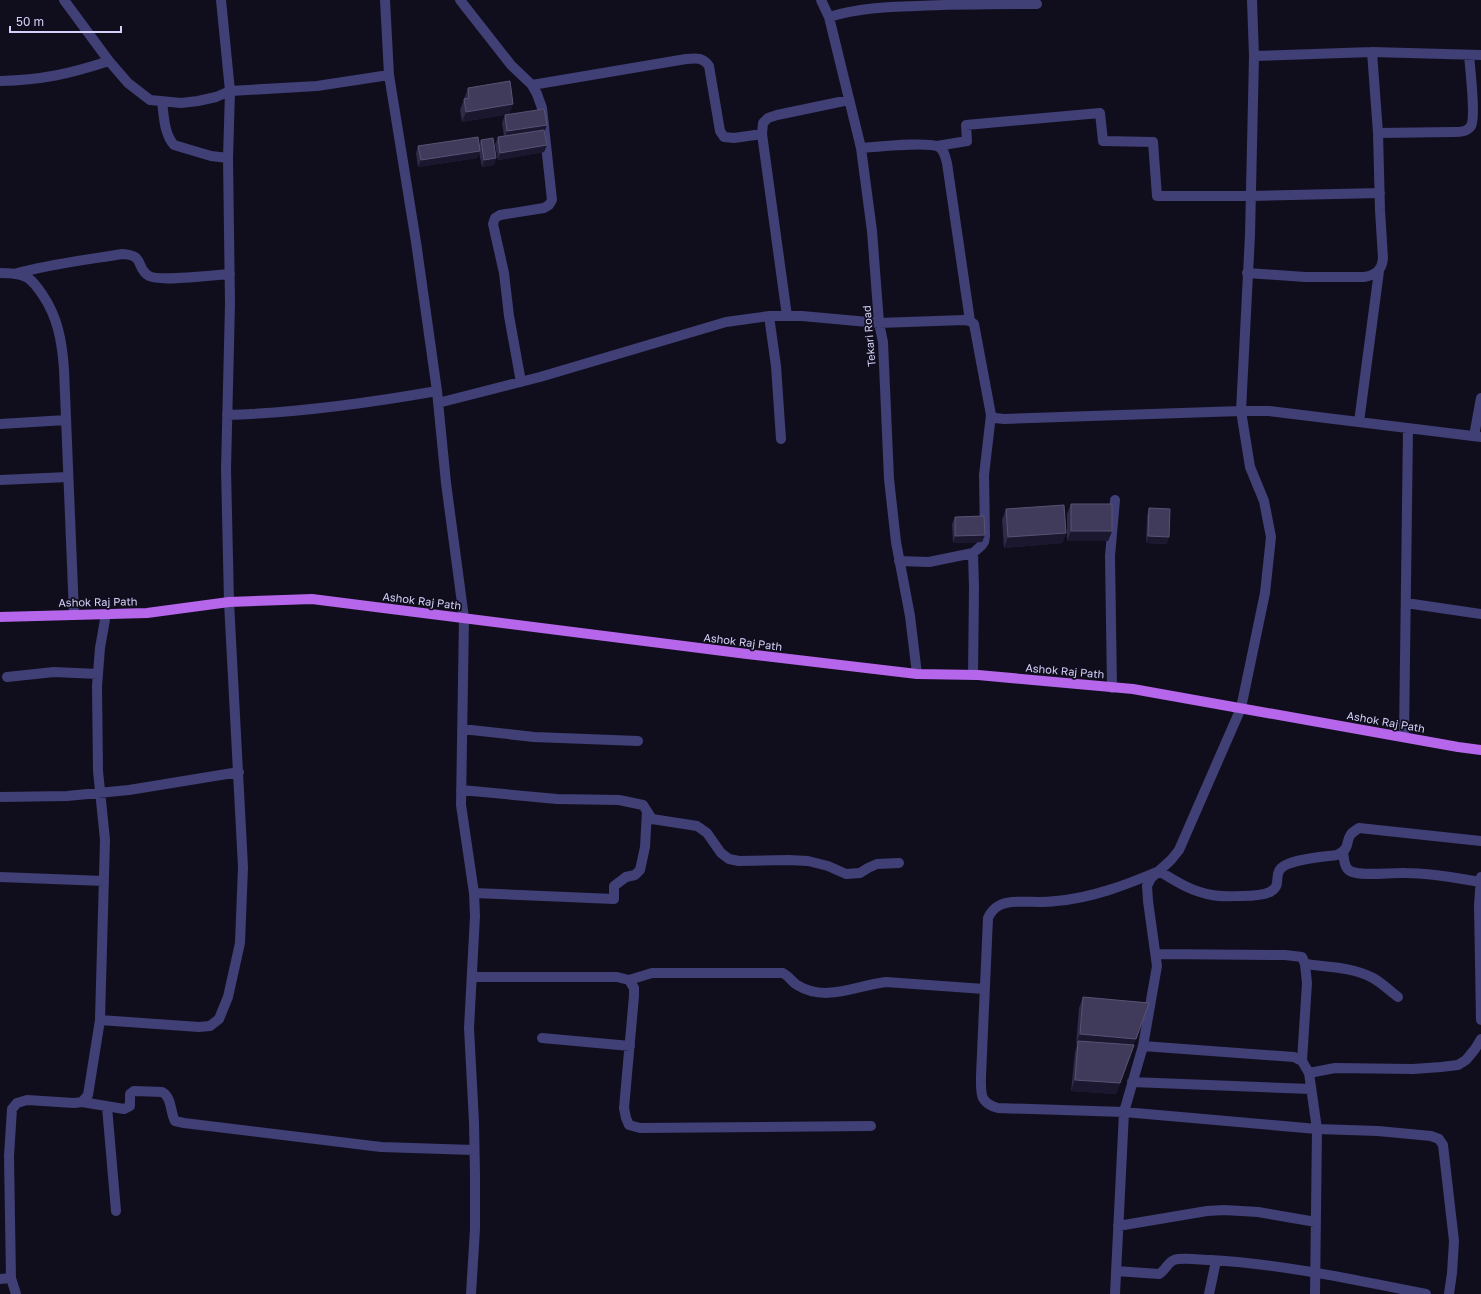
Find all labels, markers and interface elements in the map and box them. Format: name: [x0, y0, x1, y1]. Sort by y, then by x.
scale bar: [10, 8, 121, 34]
text: 50 m: [16, 14, 44, 29]
street label: Tekari Road: [859, 305, 878, 367]
street label: Ashok Raj Path: [382, 589, 462, 612]
street label: Ashok Raj Path: [58, 594, 138, 609]
street label: Ashok Raj Path: [703, 630, 783, 653]
street label: Ashok Raj Path: [1025, 661, 1105, 680]
street label: Ashok Raj Path: [1346, 708, 1426, 735]

